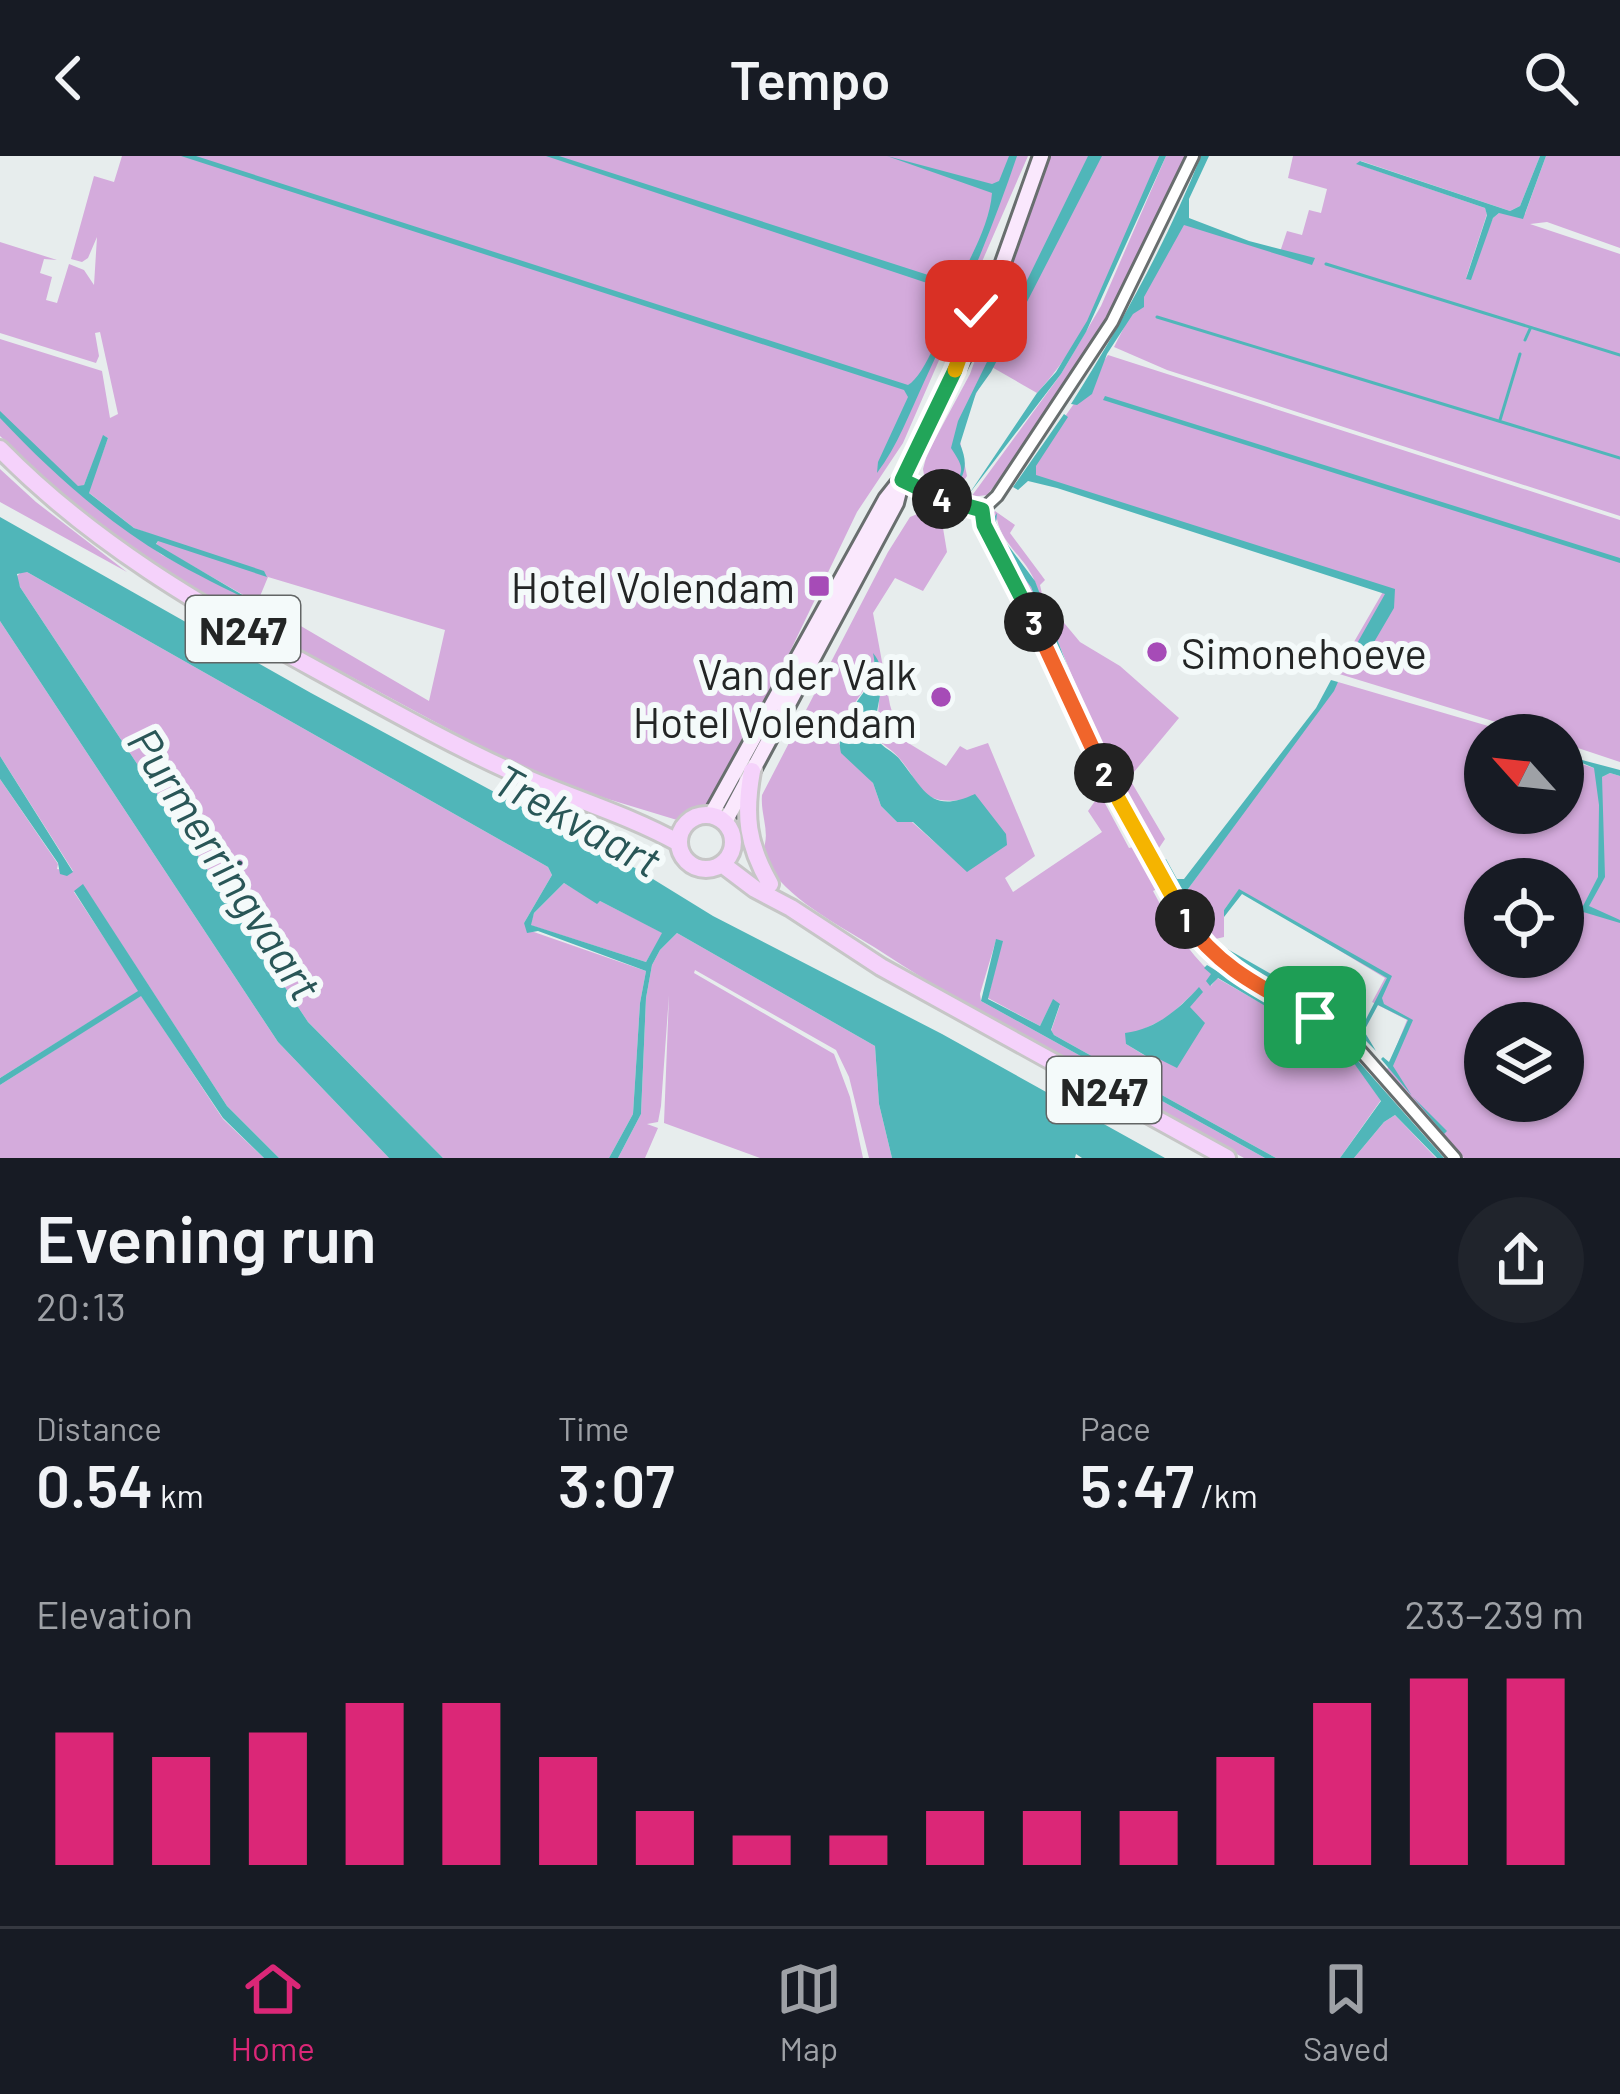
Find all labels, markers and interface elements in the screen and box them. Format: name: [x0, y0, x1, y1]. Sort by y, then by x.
icon: back: [36, 45, 102, 111]
icon: search: [1518, 45, 1584, 111]
text: Tempo: [729, 46, 891, 111]
pin: [925, 260, 1027, 362]
icon: check: [943, 278, 1009, 344]
pin: 4: [912, 469, 972, 529]
text: 4: [932, 479, 952, 519]
place label: Hotel Volendam: [511, 561, 795, 611]
marker: Hotel Volendam: [806, 573, 832, 599]
pin: 3: [1004, 592, 1064, 652]
road number: N247: [186, 596, 300, 662]
text: 3: [1025, 602, 1043, 642]
place label: Simonehoeve: [1181, 627, 1427, 677]
marker: Simonehoeve: [1144, 639, 1170, 665]
place label: Van der Valk Hotel Volendam: [633, 648, 917, 746]
marker: Van der Valk Hotel Volendam: [928, 684, 954, 710]
north arrow: [1464, 714, 1584, 834]
map controls: [1464, 714, 1584, 1122]
water label: Purmerringvaart: [118, 717, 334, 1009]
pin: 2: [1074, 743, 1134, 803]
water label: Trekvaart: [485, 751, 671, 887]
text: 2: [1095, 753, 1113, 793]
button: locate: [1464, 858, 1584, 978]
pin: 1: [1155, 889, 1215, 949]
text: 1: [1179, 899, 1191, 939]
pin: [1264, 966, 1366, 1068]
icon: arrive: [1282, 984, 1348, 1050]
button: layers: [1464, 1002, 1584, 1122]
road number: N247: [1047, 1057, 1161, 1123]
text: Evening run: [36, 1197, 377, 1276]
button: share: [1458, 1197, 1584, 1323]
text: 20:13: [36, 1282, 126, 1329]
text: Distance: [36, 1408, 162, 1448]
text: Time: [558, 1408, 629, 1448]
text: Pace: [1080, 1408, 1151, 1448]
text: 0.54: [36, 1448, 153, 1520]
text: 3:07: [558, 1448, 675, 1520]
text: 5:47: [1080, 1448, 1194, 1520]
text: km: [153, 1475, 204, 1515]
text: /km: [1194, 1475, 1258, 1515]
text: Elevation: [36, 1590, 193, 1637]
text: 233–239 m: [1404, 1590, 1584, 1637]
tab: Home: [231, 1956, 315, 2068]
tab: Map: [776, 1956, 842, 2068]
tab: Saved: [1303, 1956, 1389, 2068]

